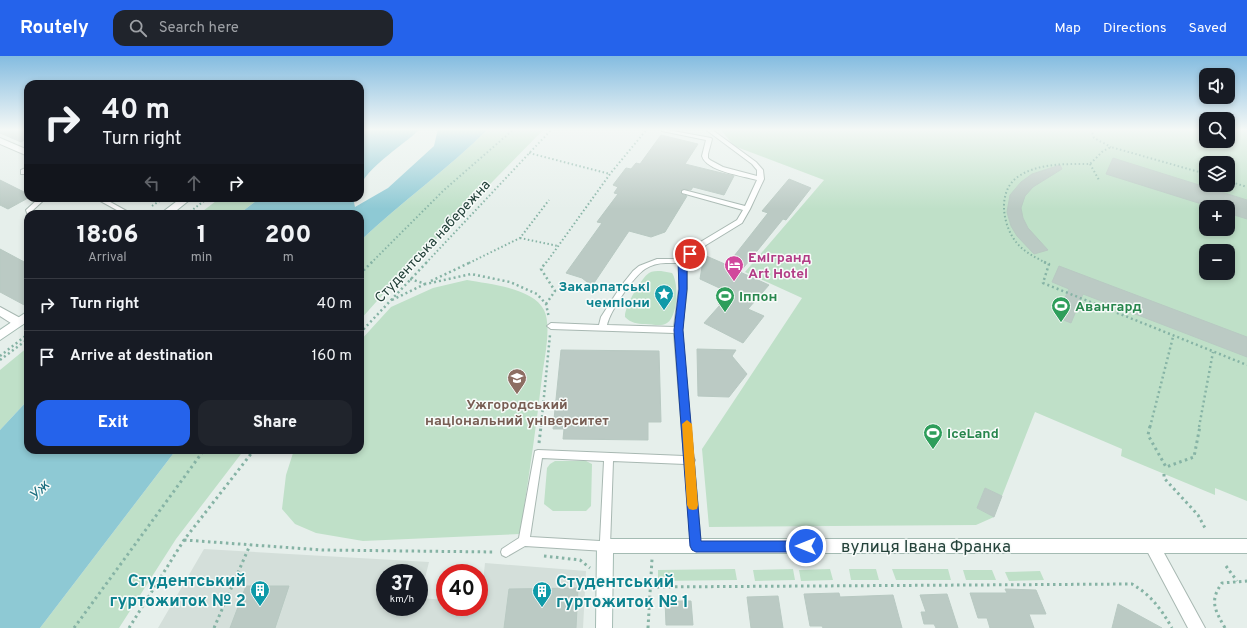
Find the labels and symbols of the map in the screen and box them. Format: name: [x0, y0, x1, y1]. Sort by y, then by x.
street label: Студентська набережна: [372, 177, 495, 307]
pin: [673, 237, 707, 271]
place label: Емігранд Art Hotel: [748, 250, 811, 283]
hotel icon: Емігранд Art Hotel: [723, 254, 745, 282]
place label: Закарпатські чемпіони: [558, 279, 650, 312]
place icon: Закарпатські чемпіони: [653, 283, 675, 311]
sports icon: Іппон: [714, 285, 736, 313]
place label: Іппон: [739, 289, 777, 306]
sports icon: Авангард: [1050, 295, 1072, 323]
place label: Авангард: [1075, 299, 1142, 316]
school or university icon: Ужгородський національний університет: [506, 367, 528, 395]
place label: Ужгородський національний університет: [425, 397, 609, 430]
sports icon: IceLand: [922, 422, 944, 450]
place label: IceLand: [947, 426, 999, 443]
water label: Уж: [26, 476, 55, 505]
position arrow: [785, 525, 827, 567]
street label: вулиця Івана Франка: [841, 537, 1011, 559]
speed limit sign: 40: [436, 564, 488, 616]
place label: Студентський гуртожиток № 2: [110, 571, 246, 613]
place label: Студентський гуртожиток № 1: [556, 572, 689, 614]
building icon: Студентський гуртожиток № 2: [249, 579, 271, 607]
building icon: Студентський гуртожиток № 1: [531, 580, 553, 608]

